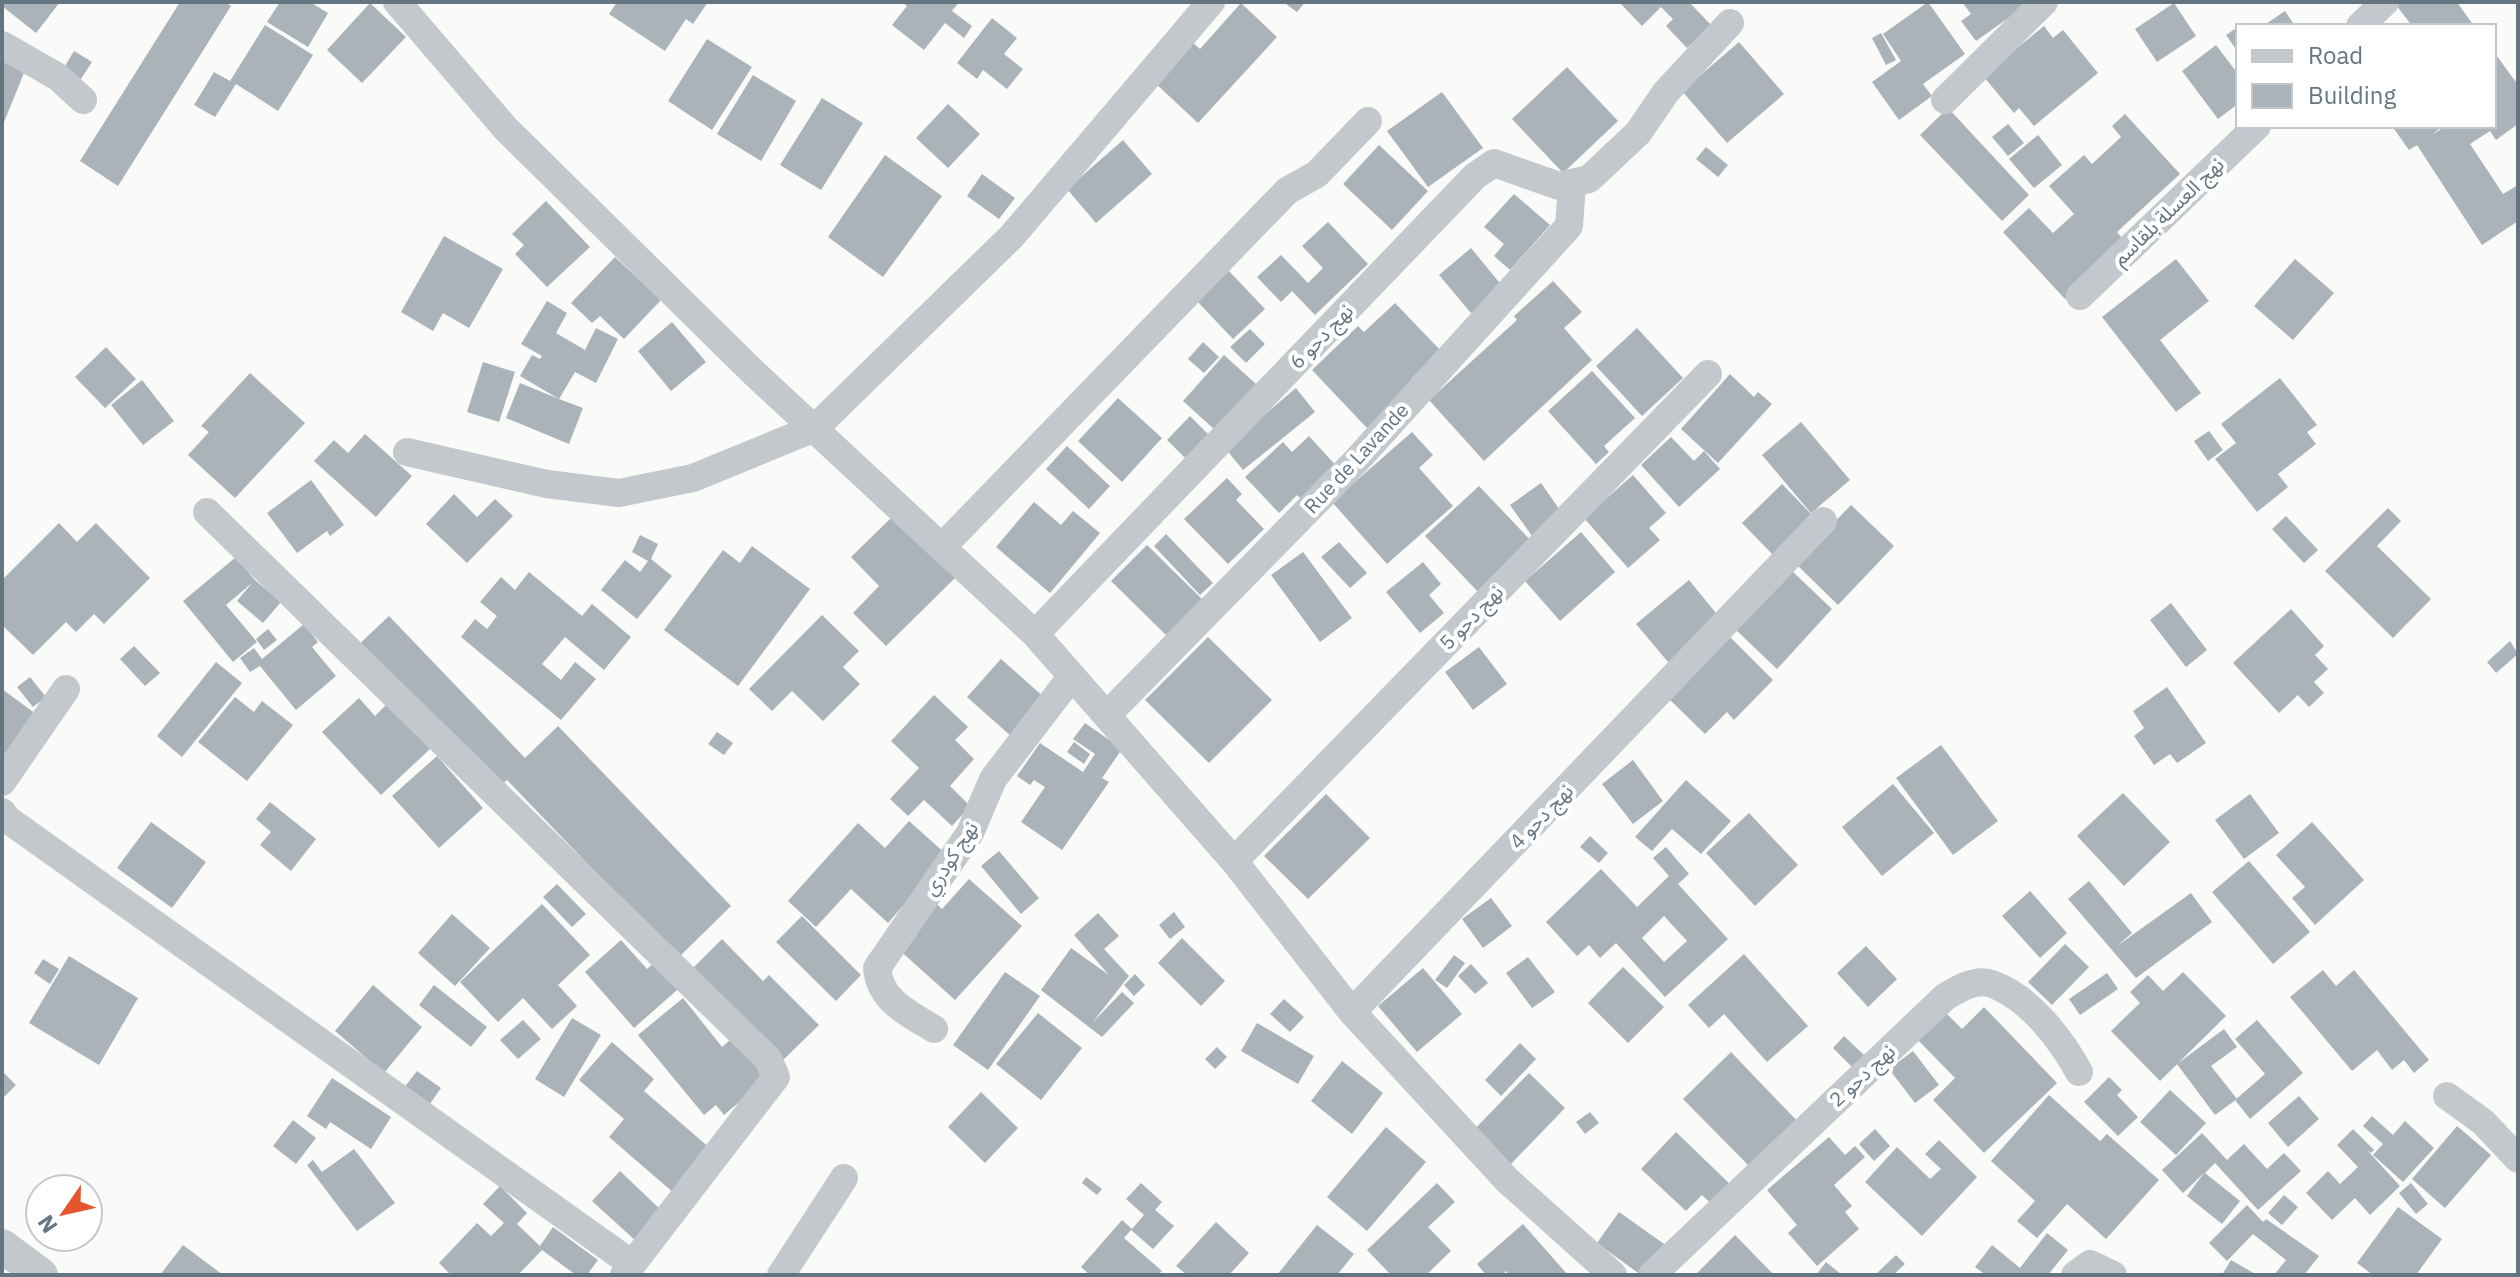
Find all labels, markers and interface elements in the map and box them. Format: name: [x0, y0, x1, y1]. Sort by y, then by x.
legend: [2236, 24, 2496, 128]
text: Road: [2308, 39, 2363, 71]
text: Building: [2308, 79, 2396, 111]
street label: نهج العسلة بلقاسم: [2106, 151, 2231, 273]
street label: نهج دحو 6: [1283, 298, 1360, 376]
street label: Rue de Lavande: [1298, 397, 1414, 519]
street label: نهج دحو 5: [1433, 579, 1510, 657]
street label: نهج دحو 4: [1503, 778, 1580, 856]
street label: نهج كودري: [916, 816, 986, 902]
street label: نهج دحو 2: [1823, 1038, 1902, 1114]
north arrow: [24, 1173, 104, 1253]
text: N: [31, 1210, 63, 1239]

